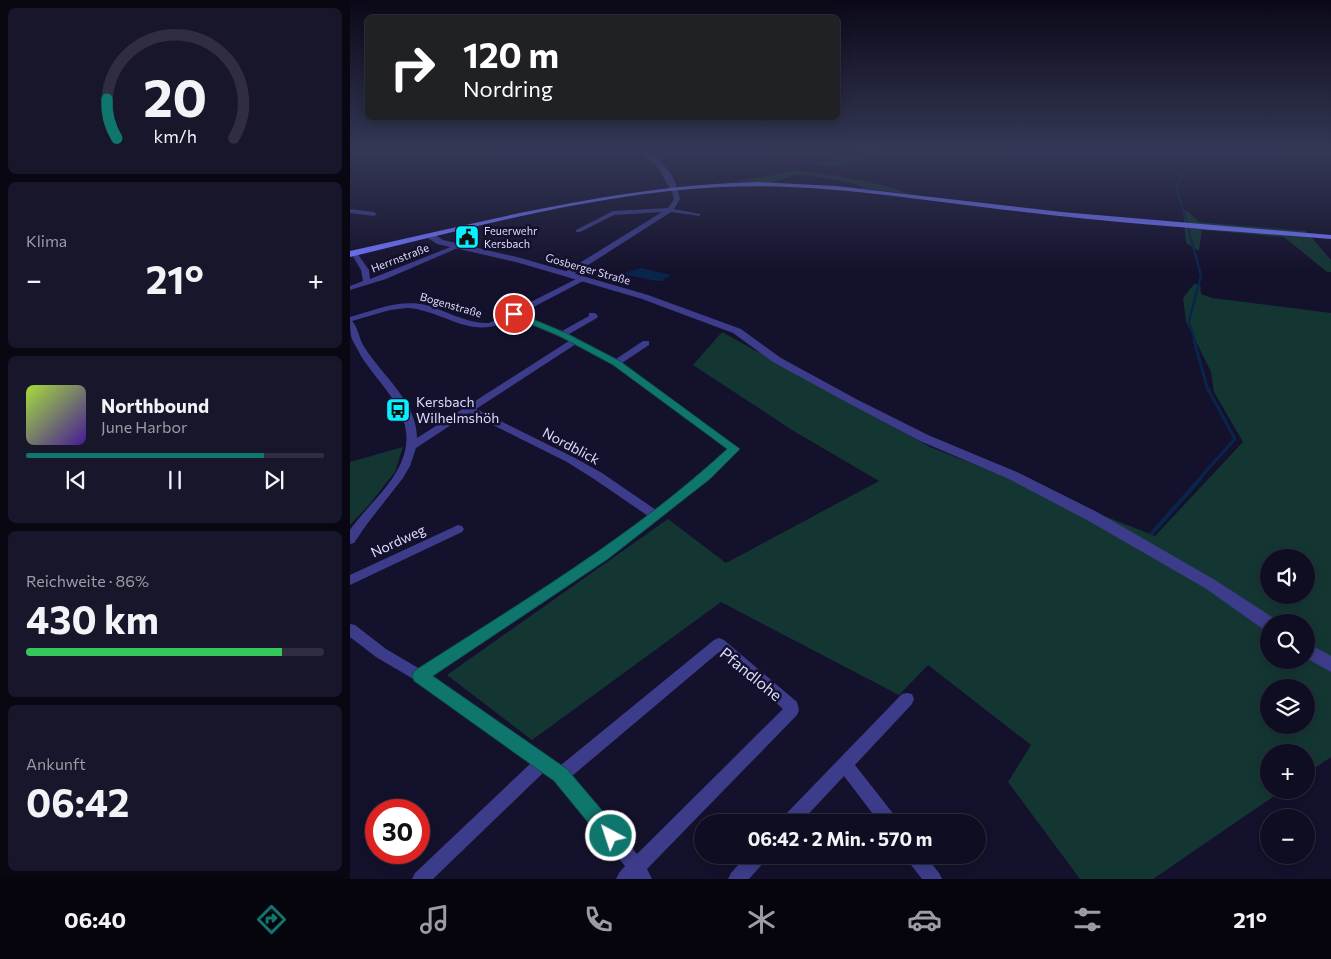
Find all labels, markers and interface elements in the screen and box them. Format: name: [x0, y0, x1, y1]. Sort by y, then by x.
text: 120 m: [463, 32, 559, 75]
icon: right: [380, 35, 445, 100]
text: 20: [143, 64, 207, 128]
text: Nordring: [463, 75, 553, 102]
text: km/h: [153, 125, 197, 147]
public building icon: Feuerwehr Kersbach: [454, 224, 480, 250]
place label: Feuerwehr Kersbach: [484, 224, 538, 250]
text: Klima: [26, 231, 67, 250]
street label: Herrnstraße: [369, 240, 431, 275]
street label: Gosberger Straße: [544, 250, 632, 287]
text: 21°: [146, 255, 204, 302]
text: −: [26, 262, 42, 296]
text: +: [308, 262, 324, 296]
street label: Bogenstraße: [419, 290, 484, 320]
pin: [493, 293, 535, 335]
icon: arrive: [500, 300, 528, 328]
place label: Kersbach Wilhelmshöh: [416, 393, 499, 426]
text: Northbound: [101, 394, 209, 417]
bus stop icon: Kersbach Wilhelmshöh: [385, 397, 411, 423]
text: June Harbor: [101, 417, 187, 436]
street label: Nordblick: [540, 423, 603, 468]
icon: previous: [62, 466, 90, 494]
icon: pause: [161, 466, 189, 494]
icon: next: [260, 466, 288, 494]
street label: Nordweg: [368, 520, 428, 561]
map controls: [1260, 549, 1315, 864]
button: sound: [1260, 549, 1315, 604]
text: Reichweite · 86%: [26, 571, 149, 590]
text: 430 km: [26, 595, 159, 642]
button: search: [1260, 614, 1315, 669]
street label: Pfandlohe: [716, 643, 786, 704]
button: layers: [1260, 679, 1315, 734]
button: +: [1260, 744, 1315, 799]
text: Ankunft: [26, 754, 86, 773]
text: 06:42: [26, 778, 129, 825]
speed limit sign: 30: [365, 799, 430, 864]
position arrow: [584, 809, 636, 861]
button: −: [1260, 809, 1315, 864]
text: 06:42 · 2 Min. · 570 m: [748, 827, 932, 850]
icon: directions: [254, 902, 289, 937]
icon: music: [417, 902, 452, 937]
icon: phone: [581, 902, 616, 937]
icon: climate: [744, 902, 779, 937]
icon: car: [907, 902, 942, 937]
icon: filters: [1070, 902, 1105, 937]
text: 06:40: [64, 906, 126, 933]
text: 21°: [1233, 906, 1267, 933]

